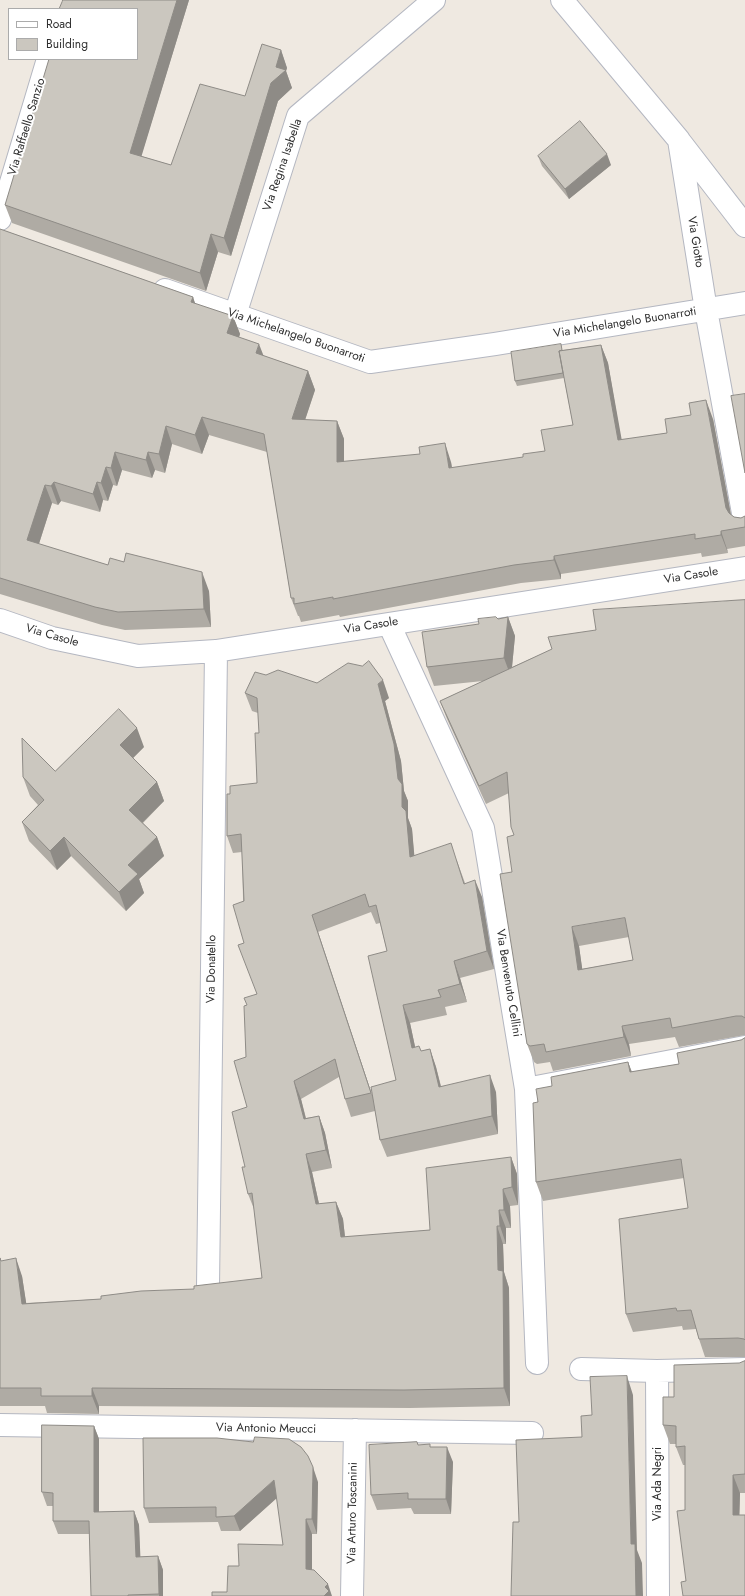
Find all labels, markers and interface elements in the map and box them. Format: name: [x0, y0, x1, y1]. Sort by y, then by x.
legend: [8, 8, 138, 60]
text: Road: [46, 15, 72, 33]
text: Building: [46, 35, 88, 53]
street label: Via Raffaello Sanzio: [5, 76, 49, 178]
street label: Via Regina Isabella: [260, 117, 306, 213]
street label: Via Giotto: [684, 215, 706, 269]
street label: Via Michelangelo Buonarroti: [553, 305, 697, 341]
street label: Via Michelangelo Buonarroti: [225, 306, 367, 366]
street label: Via Casole: [663, 565, 719, 587]
street label: Via Casole: [343, 615, 399, 637]
street label: Via Casole: [24, 622, 80, 650]
street label: Via Benvenuto Cellini: [492, 928, 524, 1038]
street label: Via Donatello: [204, 935, 220, 1003]
street label: Via Antonio Meucci: [216, 1421, 316, 1437]
street label: Via Ada Negri: [651, 1447, 665, 1521]
street label: Via Arturo Toscanini: [345, 1462, 361, 1564]

